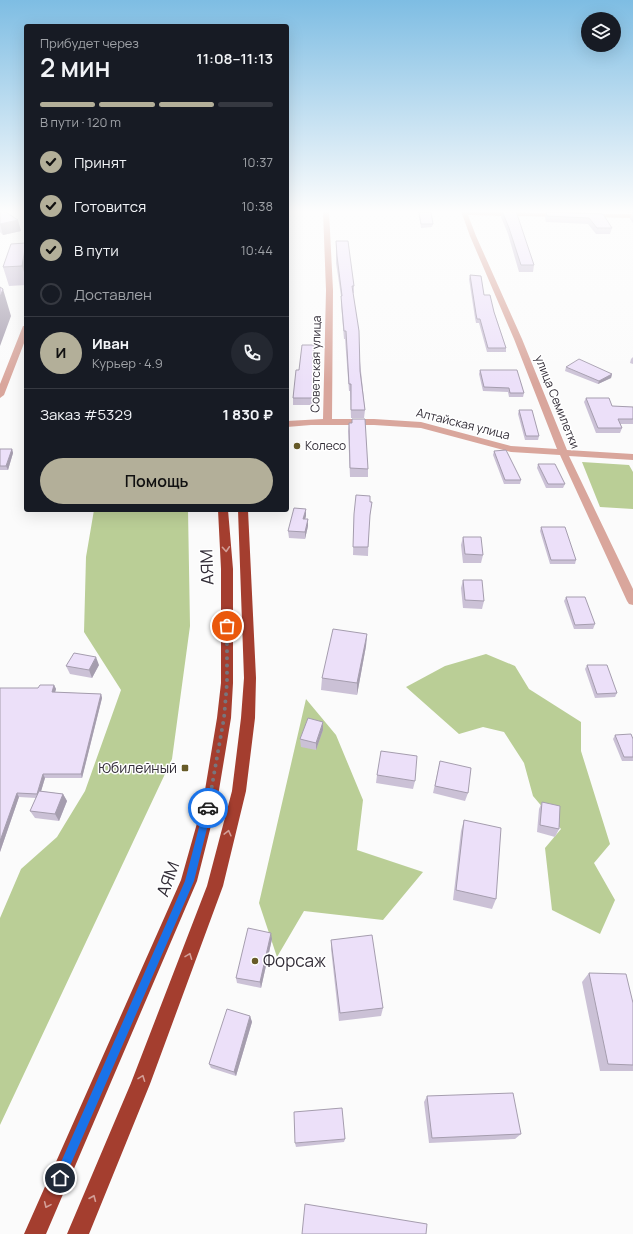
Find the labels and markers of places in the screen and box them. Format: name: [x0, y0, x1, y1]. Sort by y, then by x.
place label: Колесо: [305, 437, 346, 454]
marker: Колесо: [292, 441, 302, 451]
pin: [210, 609, 244, 643]
place label: Юбилейный: [98, 758, 177, 777]
marker: Юбилейный: [180, 763, 190, 773]
place label: Форсаж: [263, 949, 326, 972]
marker: Форсаж: [250, 956, 260, 966]
pin: [43, 1161, 77, 1195]

